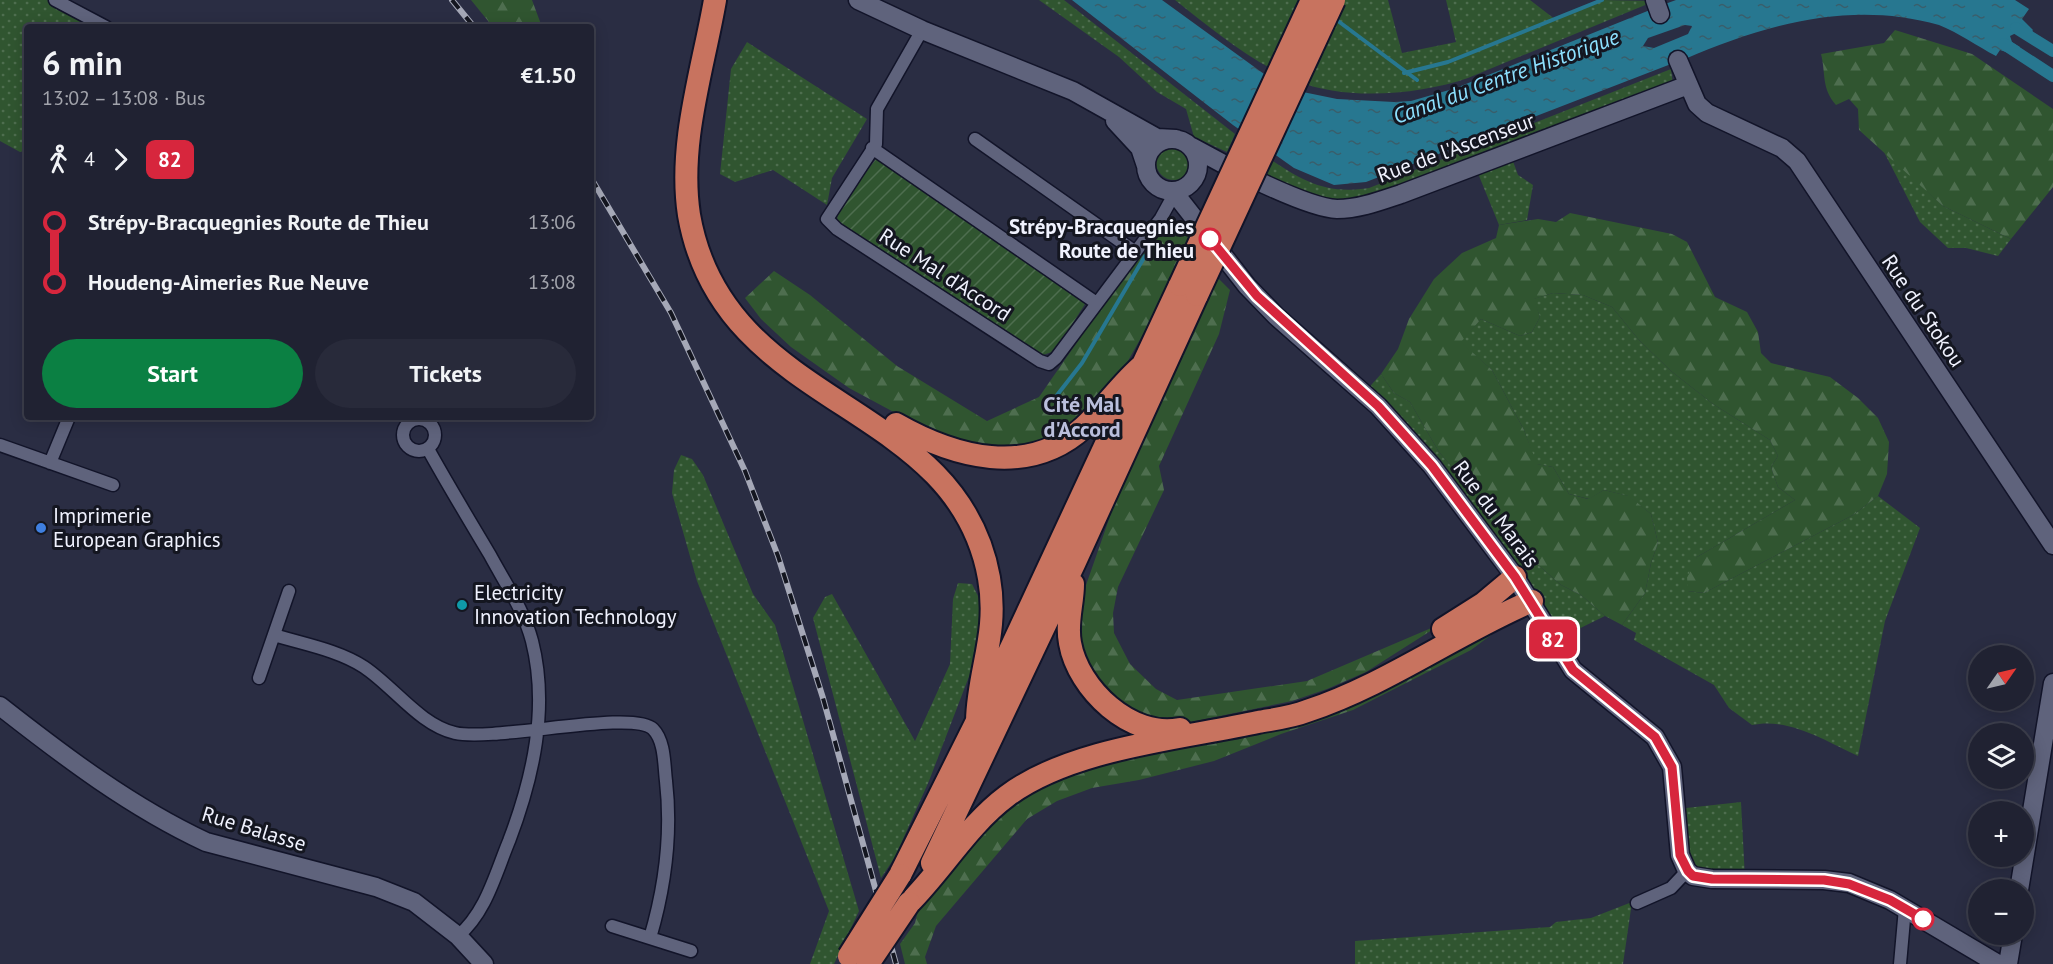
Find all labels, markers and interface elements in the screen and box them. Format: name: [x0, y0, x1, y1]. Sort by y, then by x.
water label: Canal du Centre Historique: [1389, 22, 1624, 130]
text: 6 min: [42, 41, 123, 84]
text: €1.50: [521, 61, 576, 89]
text: 13:02 – 13:08 · Bus: [42, 85, 206, 111]
street label: Rue de l'Ascenseur: [1373, 106, 1538, 189]
icon: walk: [42, 143, 75, 176]
icon: forward: [104, 143, 137, 176]
text: 4: [84, 146, 95, 172]
text: 82: [158, 146, 182, 173]
text: Strépy-Bracquegnies Route de Thieu: [88, 208, 429, 236]
text: 13:06: [528, 209, 576, 235]
place label: Strépy-Bracquegnies Route de Thieu: [1009, 213, 1194, 264]
street label: Rue Mal d'Accord: [874, 222, 1016, 327]
marker: Strépy-Bracquegnies Route de Thieu: [1199, 228, 1221, 250]
street label: Rue du Stokou: [1876, 249, 1971, 372]
text: Houdeng-Aimeries Rue Neuve: [88, 268, 369, 296]
text: 13:08: [528, 269, 576, 295]
button: Start: [42, 339, 303, 408]
button: Tickets: [315, 339, 576, 408]
district label: Cité Mal d'Accord: [1043, 390, 1121, 443]
street label: Rue du Marais: [1447, 455, 1545, 573]
place label: Imprimerie European Graphics: [53, 502, 221, 553]
marker: Imprimerie European Graphics: [34, 521, 48, 535]
place label: Electricity Innovation Technology: [474, 579, 677, 630]
marker: Electricity Innovation Technology: [455, 598, 469, 612]
line badge: 82: [1526, 620, 1580, 658]
text: 82: [1541, 626, 1565, 653]
north arrow: [1968, 645, 2034, 711]
map controls: [1968, 645, 2034, 945]
button: layers: [1968, 723, 2034, 789]
street label: Rue Balasse: [199, 800, 309, 857]
button: +: [1968, 801, 2034, 867]
button: −: [1968, 879, 2034, 945]
unlabelled marker: [1912, 908, 1934, 930]

